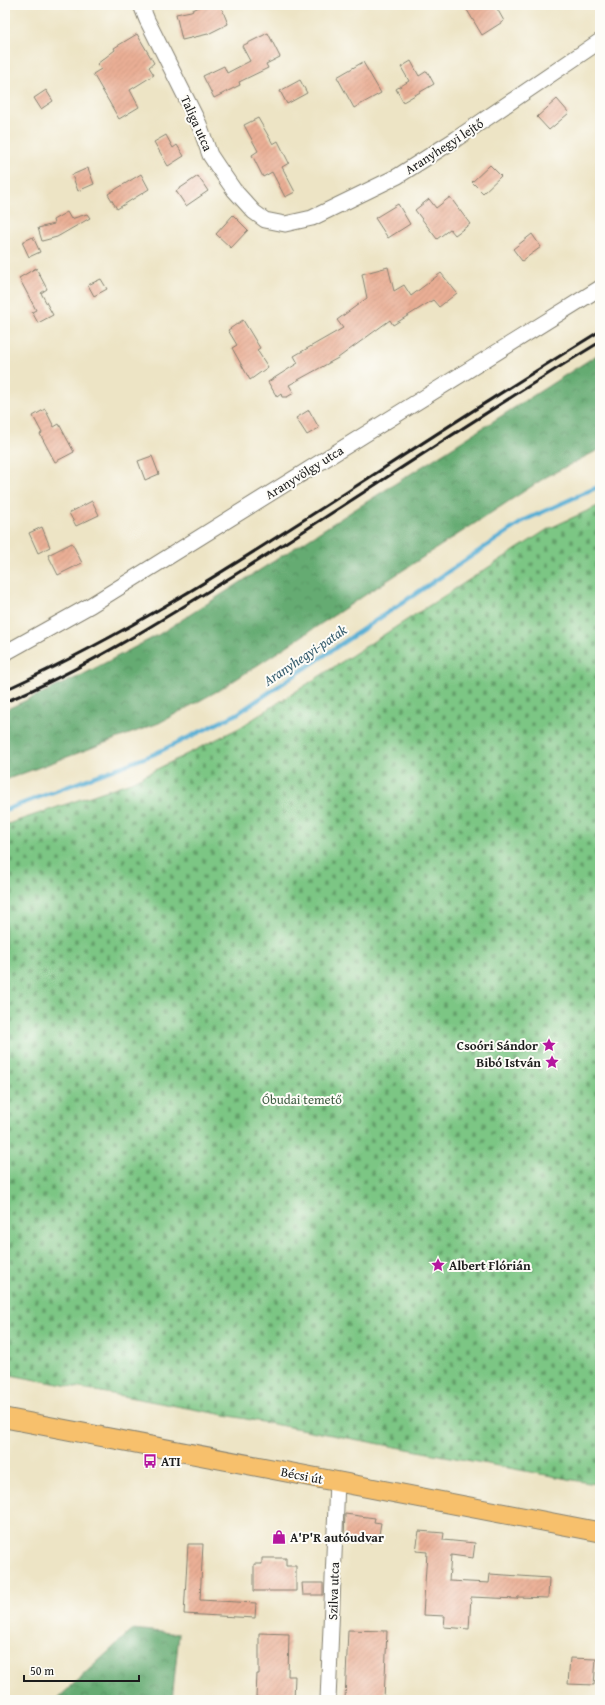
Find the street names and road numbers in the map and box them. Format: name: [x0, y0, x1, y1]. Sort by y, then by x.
street label: Taliga utca: [176, 92, 218, 155]
street label: Aranyhegyi lejtő: [401, 114, 488, 179]
street label: Aranyvölgy utca: [261, 440, 348, 504]
street label: Bécsi út: [279, 1462, 325, 1489]
street label: Szilva utca: [323, 1561, 344, 1620]

